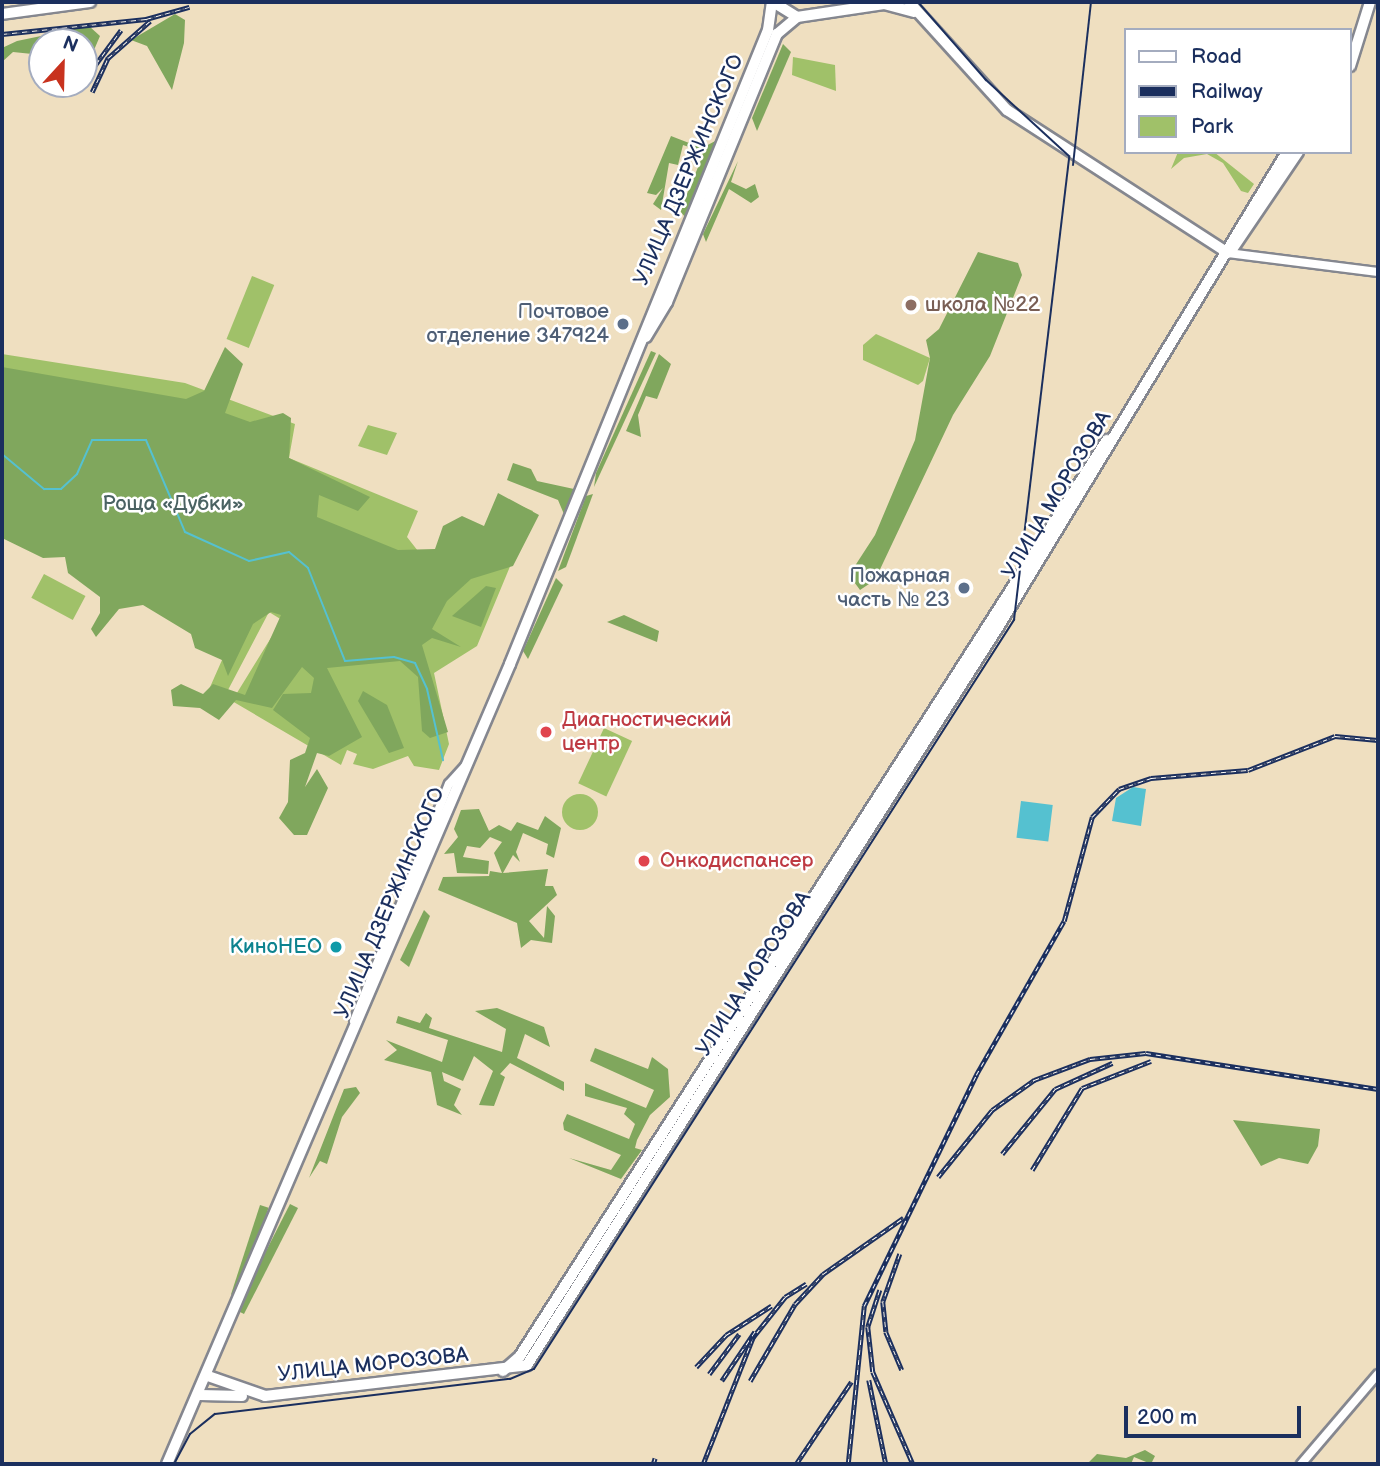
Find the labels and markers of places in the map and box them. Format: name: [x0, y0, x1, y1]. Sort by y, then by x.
place label: школа №22: [925, 292, 1040, 318]
marker: школа №22: [903, 297, 919, 313]
place label: Почтовое отделение 347924: [427, 299, 609, 349]
marker: Почтовое отделение 347924: [615, 316, 631, 332]
place label: Пожарная часть № 23: [838, 563, 950, 613]
marker: Пожарная часть № 23: [956, 580, 972, 596]
place label: Диагностический центр: [562, 707, 732, 757]
marker: Диагностический центр: [536, 722, 556, 742]
place label: Онкодиспансер: [660, 848, 813, 874]
marker: Онкодиспансер: [634, 851, 654, 871]
place label: КиноНЕО: [230, 934, 322, 960]
marker: КиноНЕО: [328, 939, 344, 955]

